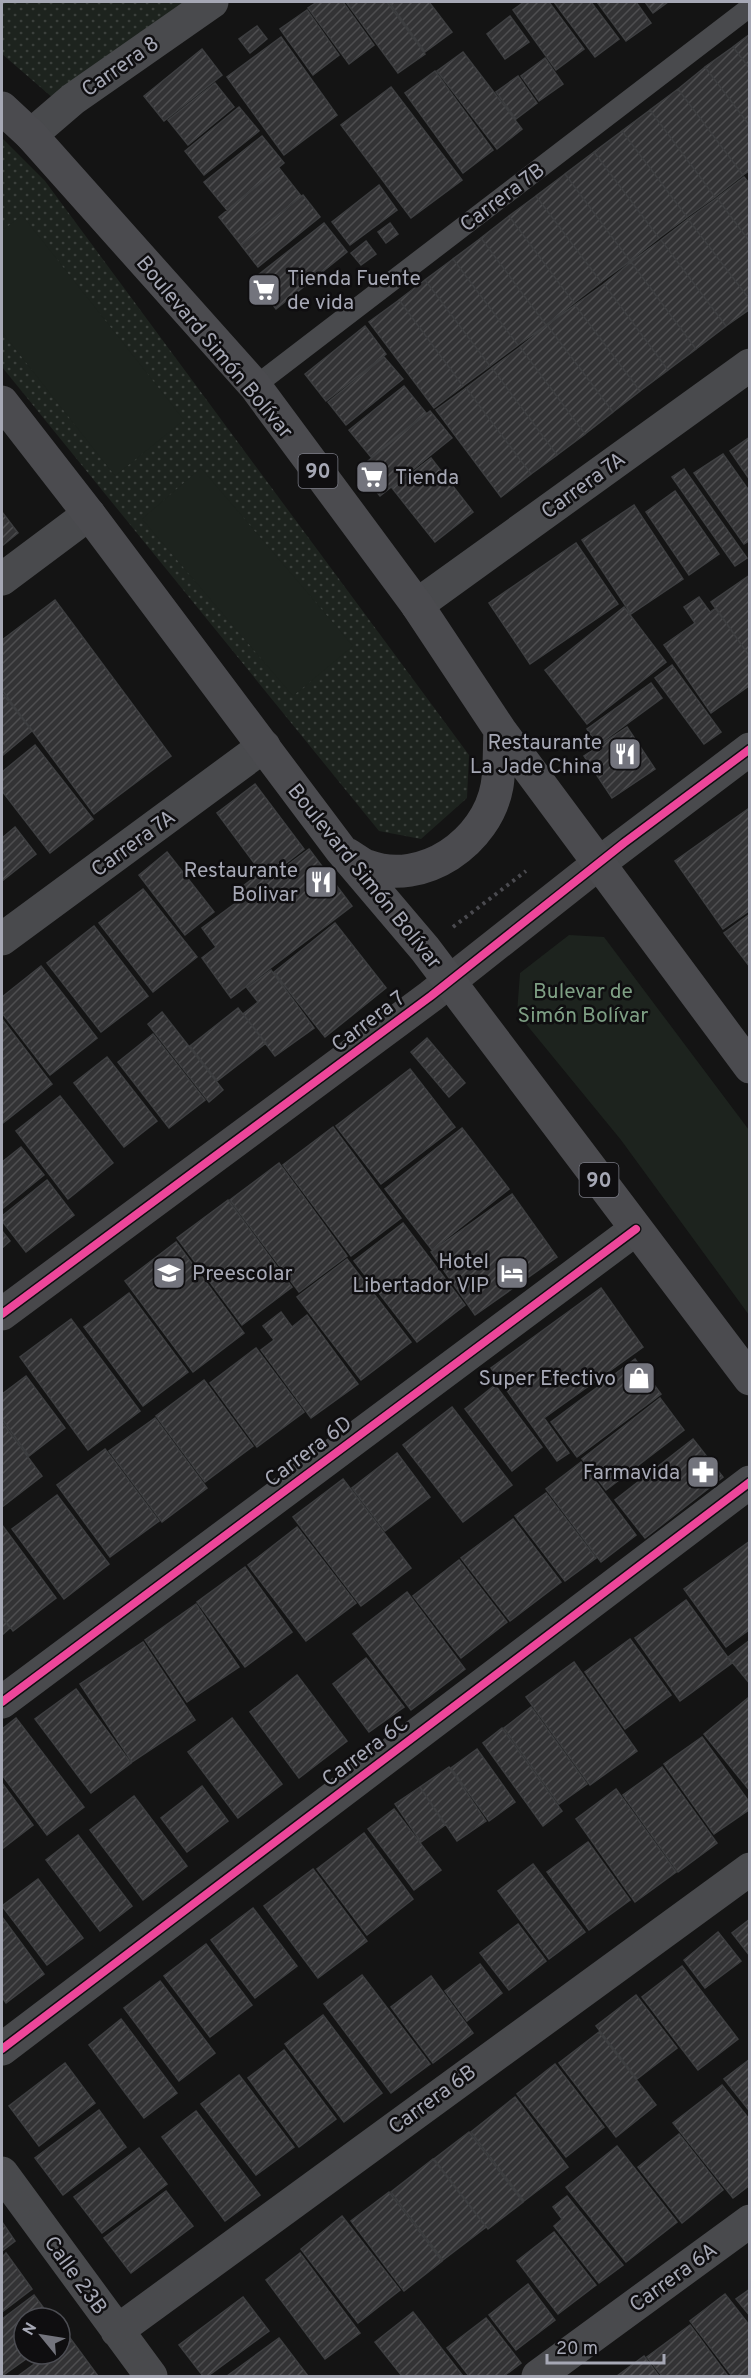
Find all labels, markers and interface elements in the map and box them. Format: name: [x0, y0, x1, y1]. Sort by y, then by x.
street label: Carrera 8: [77, 31, 165, 104]
street label: Carrera 7B: [455, 157, 551, 239]
street label: Boulevard Simón Bolívar: [129, 251, 298, 445]
place label: Tienda Fuente de vida: [287, 266, 421, 317]
supermarket icon: Tienda Fuente de vida: [246, 272, 282, 308]
street label: Carrera 7A: [536, 447, 631, 526]
road number: 90: [298, 454, 338, 488]
supermarket icon: Tienda: [354, 459, 390, 495]
place label: Tienda: [395, 465, 459, 492]
place label: Restaurante La Jade China: [470, 730, 602, 781]
restaurant icon: Restaurante La Jade China: [607, 736, 643, 772]
street label: Boulevard Simón Bolívar: [281, 779, 447, 975]
street label: Carrera 7A: [86, 805, 181, 884]
place label: Restaurante Bolivar: [183, 858, 298, 909]
restaurant icon: Restaurante Bolivar: [303, 864, 339, 900]
park label: Bulevar de Simón Bolívar: [518, 979, 648, 1030]
street label: Carrera 7: [326, 986, 411, 1059]
road number: 90: [580, 1163, 618, 1197]
place label: Hotel Libertador VIP: [352, 1249, 489, 1300]
school or university icon: Preescolar: [151, 1255, 187, 1291]
hotel icon: Hotel Libertador VIP: [494, 1255, 530, 1291]
place label: Preescolar: [192, 1261, 293, 1288]
shop icon: Super Efectivo: [621, 1360, 657, 1396]
place label: Super Efectivo: [479, 1366, 616, 1393]
street label: Carrera 6D: [260, 1411, 358, 1494]
pharmacy icon: Farmavida: [685, 1454, 721, 1490]
place label: Farmavida: [583, 1460, 680, 1487]
street label: Carrera 6C: [317, 1711, 415, 1794]
street label: Carrera 6B: [384, 2059, 482, 2141]
street label: Calle 23B: [37, 2231, 112, 2321]
street label: Carrera 6A: [625, 2237, 723, 2319]
north arrow: [12, 2306, 72, 2366]
text: N: [19, 2320, 42, 2339]
scale bar: [547, 2327, 664, 2365]
text: 20 m: [556, 2338, 598, 2361]

